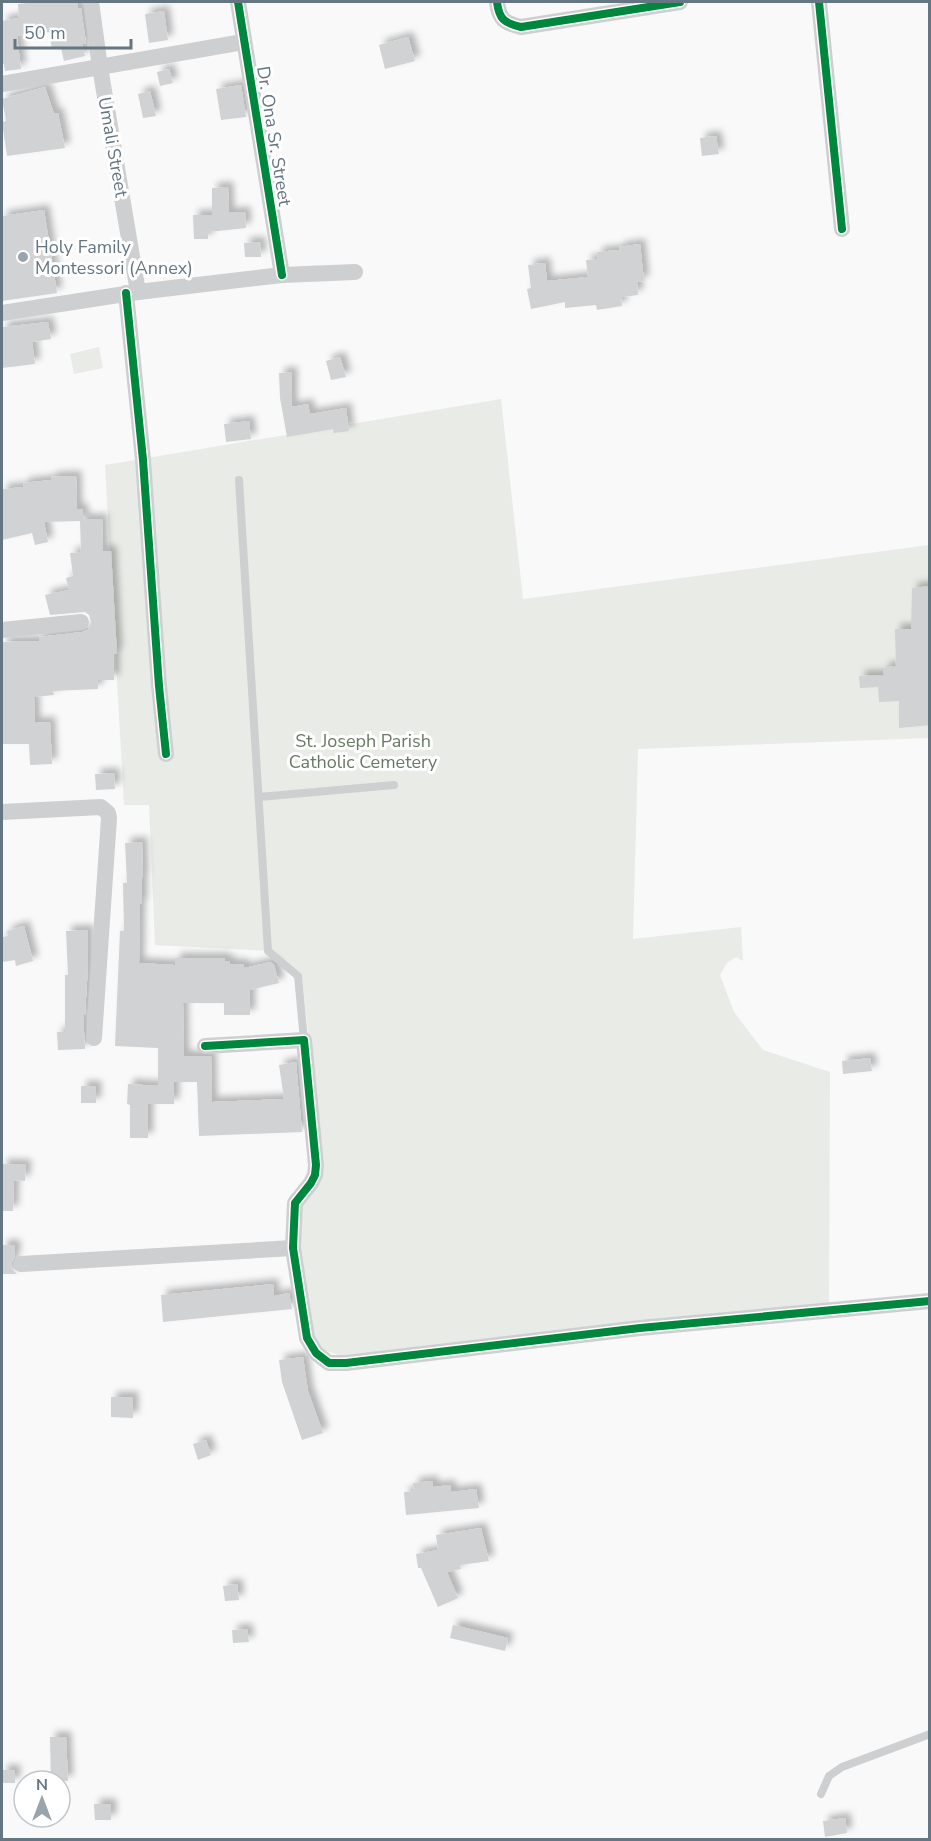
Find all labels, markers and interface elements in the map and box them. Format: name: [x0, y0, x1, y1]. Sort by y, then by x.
scale bar: [15, 12, 130, 50]
text: 50 m: [24, 21, 66, 45]
street label: Dr. Ona Sr. Street: [251, 64, 297, 208]
street label: Umali Street: [92, 95, 134, 200]
place label: Holy Family Montessori (Annex): [35, 235, 193, 280]
marker: Holy Family Montessori (Annex): [16, 250, 30, 264]
park label: St. Joseph Parish Catholic Cemetery: [289, 729, 438, 774]
north arrow: [12, 1769, 72, 1829]
text: N: [36, 1774, 48, 1796]

